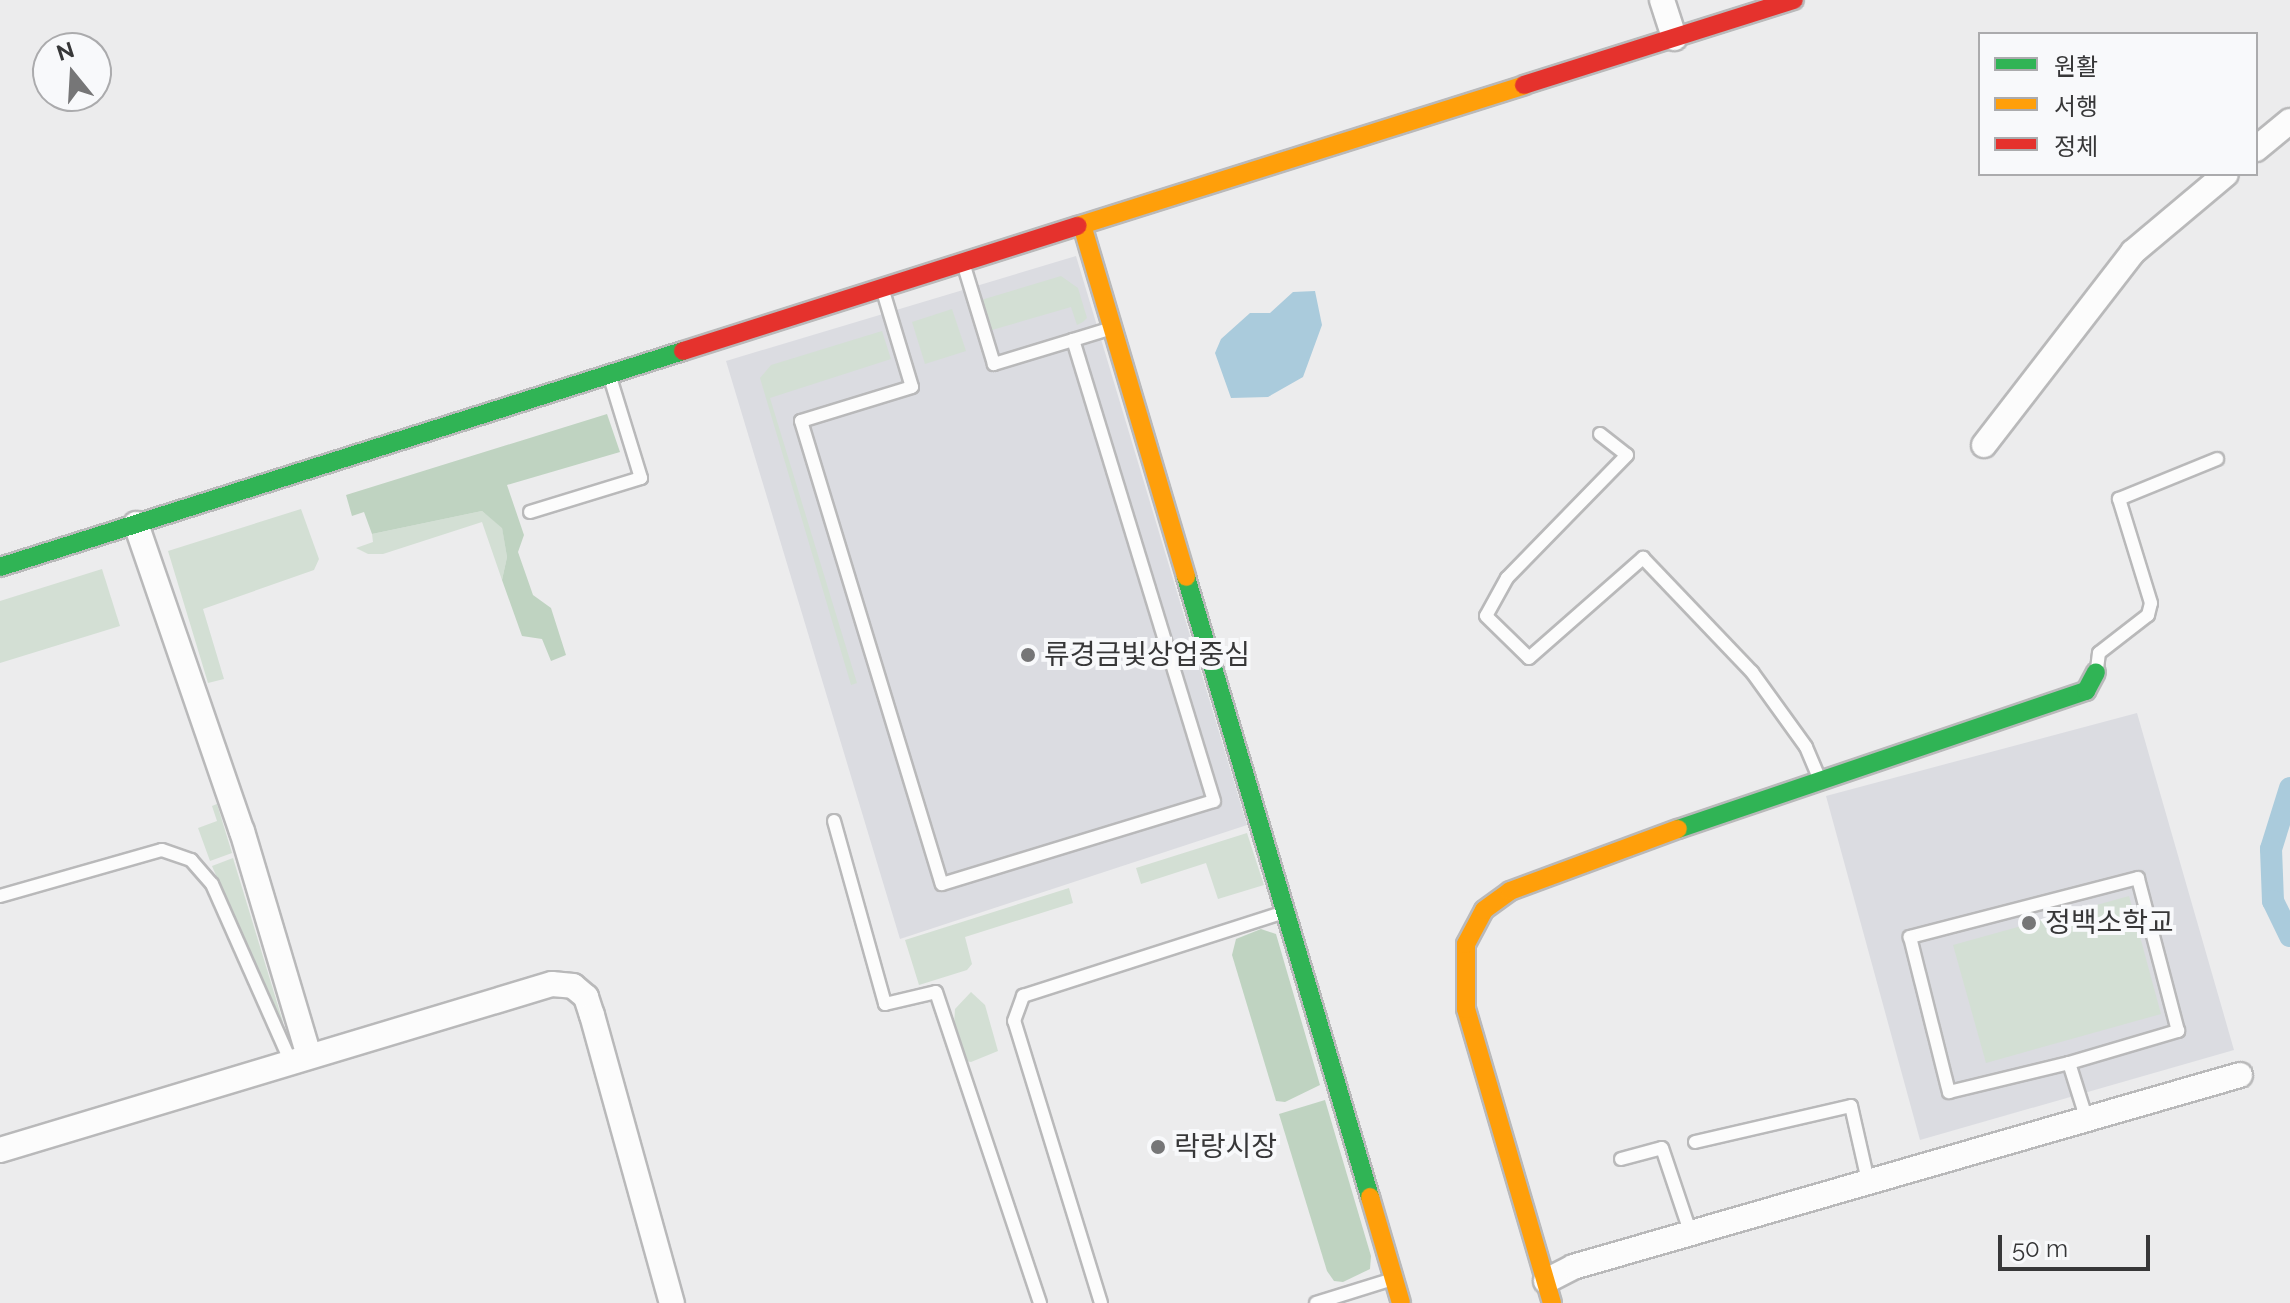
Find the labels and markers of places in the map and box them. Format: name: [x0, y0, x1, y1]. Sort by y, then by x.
place label: 류경금빛상업중심: [1044, 638, 1250, 672]
marker: 류경금빛상업중심: [1019, 646, 1037, 664]
place label: 정백소학교: [2045, 906, 2174, 940]
marker: 정백소학교: [2020, 914, 2038, 932]
place label: 락랑시장: [1174, 1130, 1277, 1164]
marker: 락랑시장: [1149, 1138, 1167, 1156]

